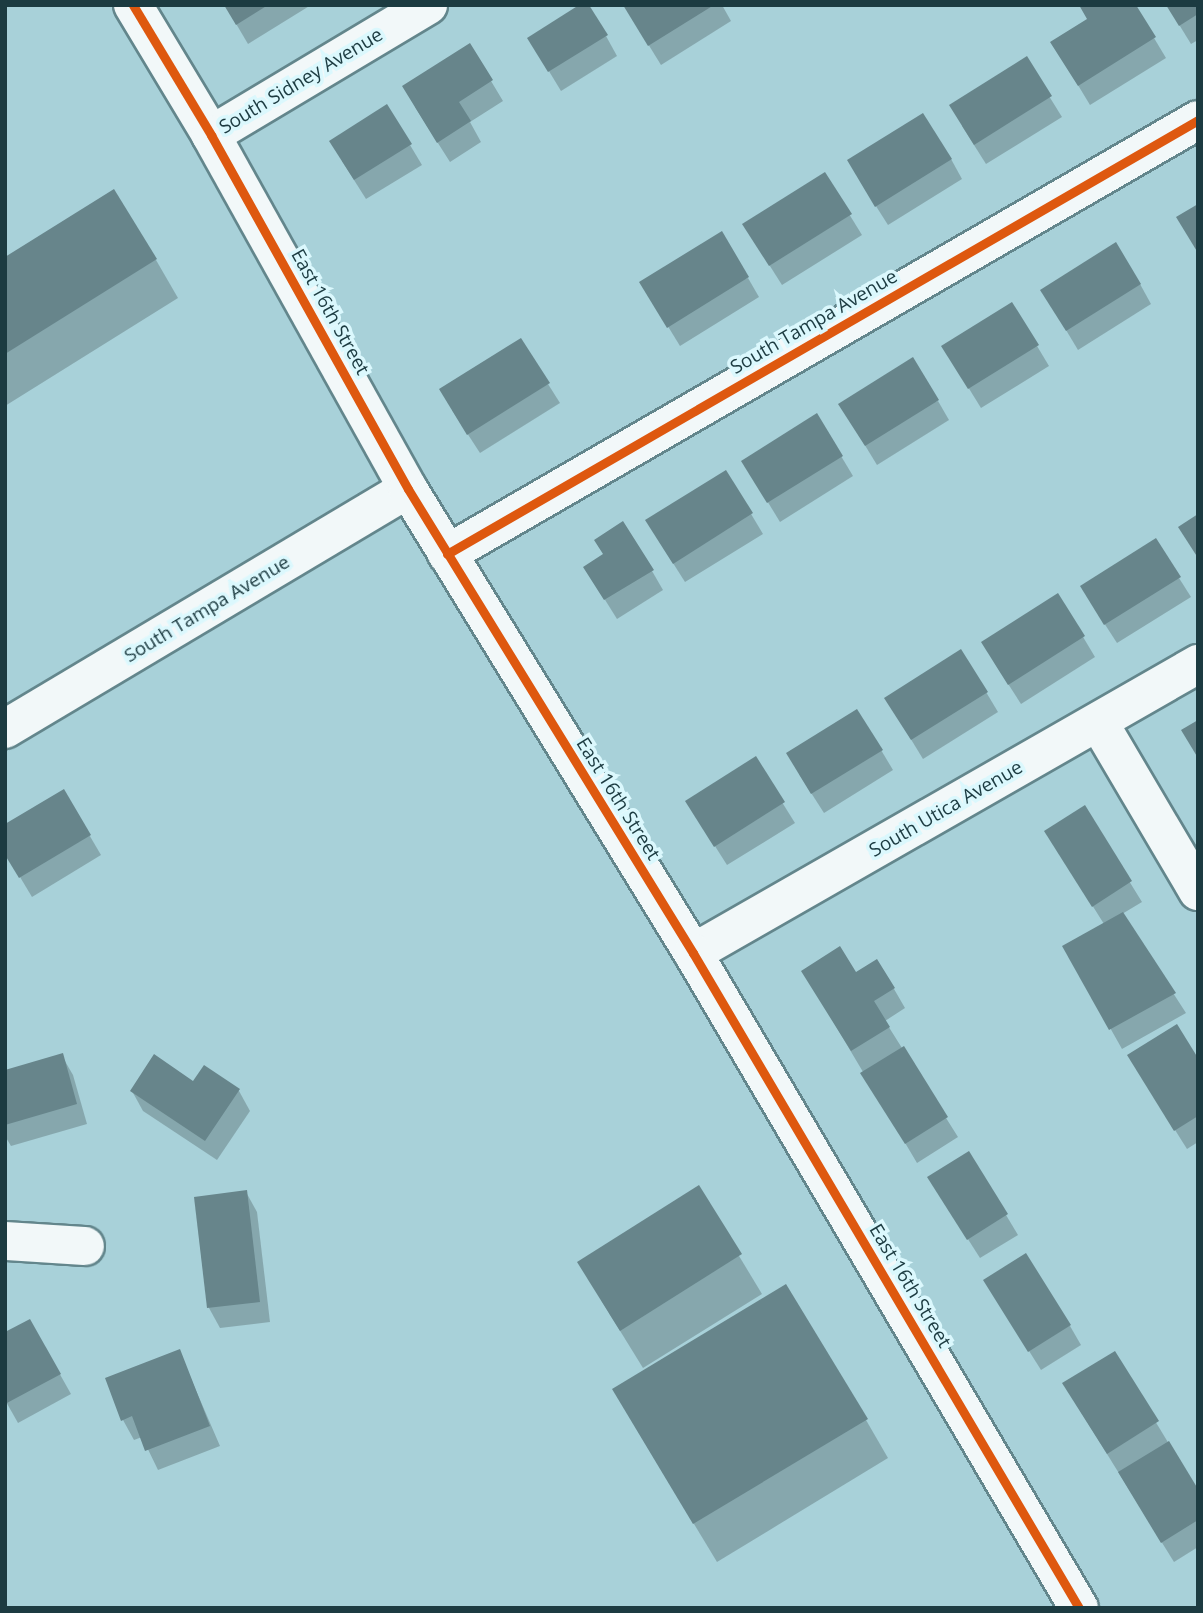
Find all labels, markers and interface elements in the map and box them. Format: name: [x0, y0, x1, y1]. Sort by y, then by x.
street label: South Sidney Avenue: [215, 23, 387, 139]
street label: East 16th Street: [286, 245, 374, 379]
street label: South Tampa Avenue: [727, 265, 901, 379]
street label: South Tampa Avenue: [120, 551, 294, 667]
street label: East 16th Street: [571, 734, 665, 864]
street label: South Utica Avenue: [865, 756, 1027, 862]
street label: East 16th Street: [864, 1220, 956, 1352]

